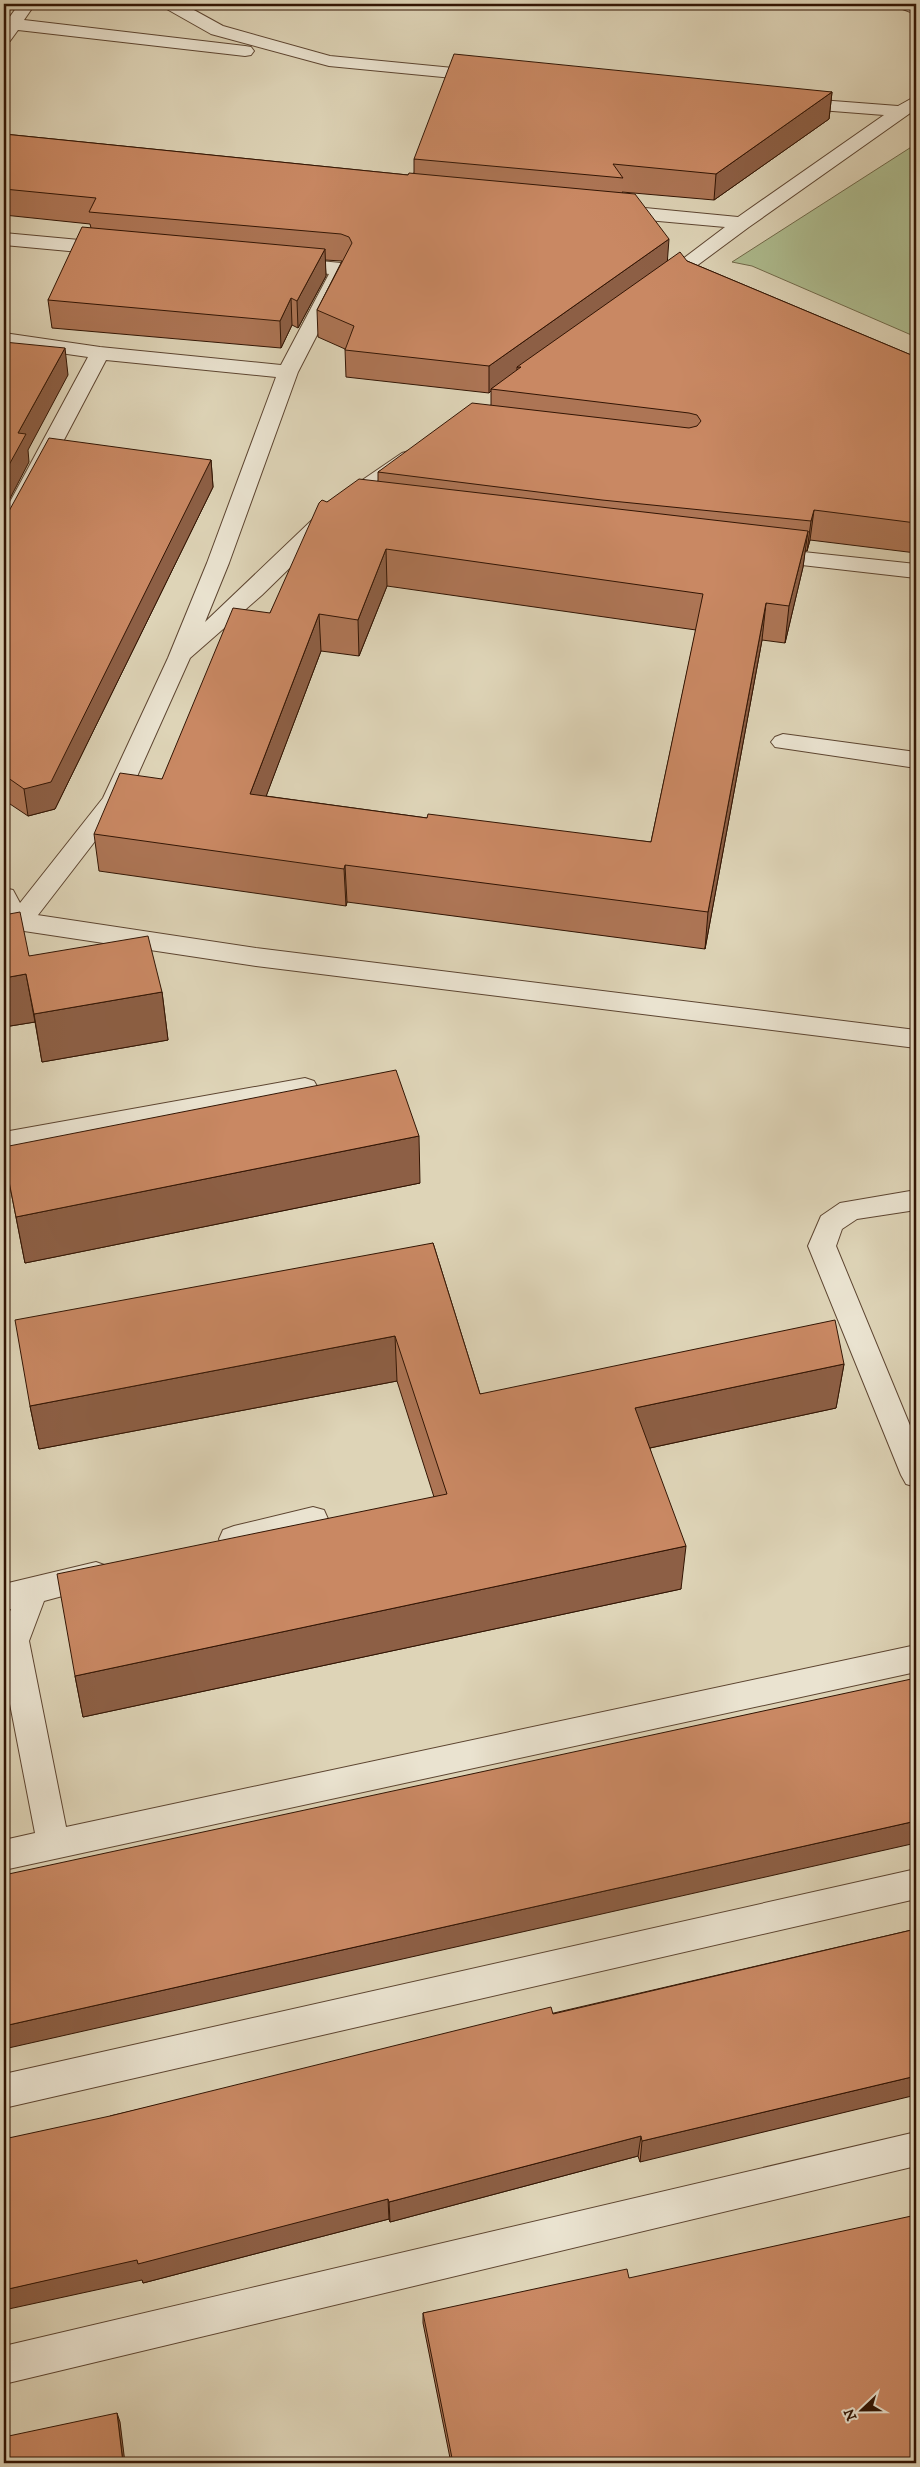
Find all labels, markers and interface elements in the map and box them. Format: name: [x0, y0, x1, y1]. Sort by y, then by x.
north arrow: [838, 2384, 888, 2434]
text: N: [840, 2405, 861, 2423]

